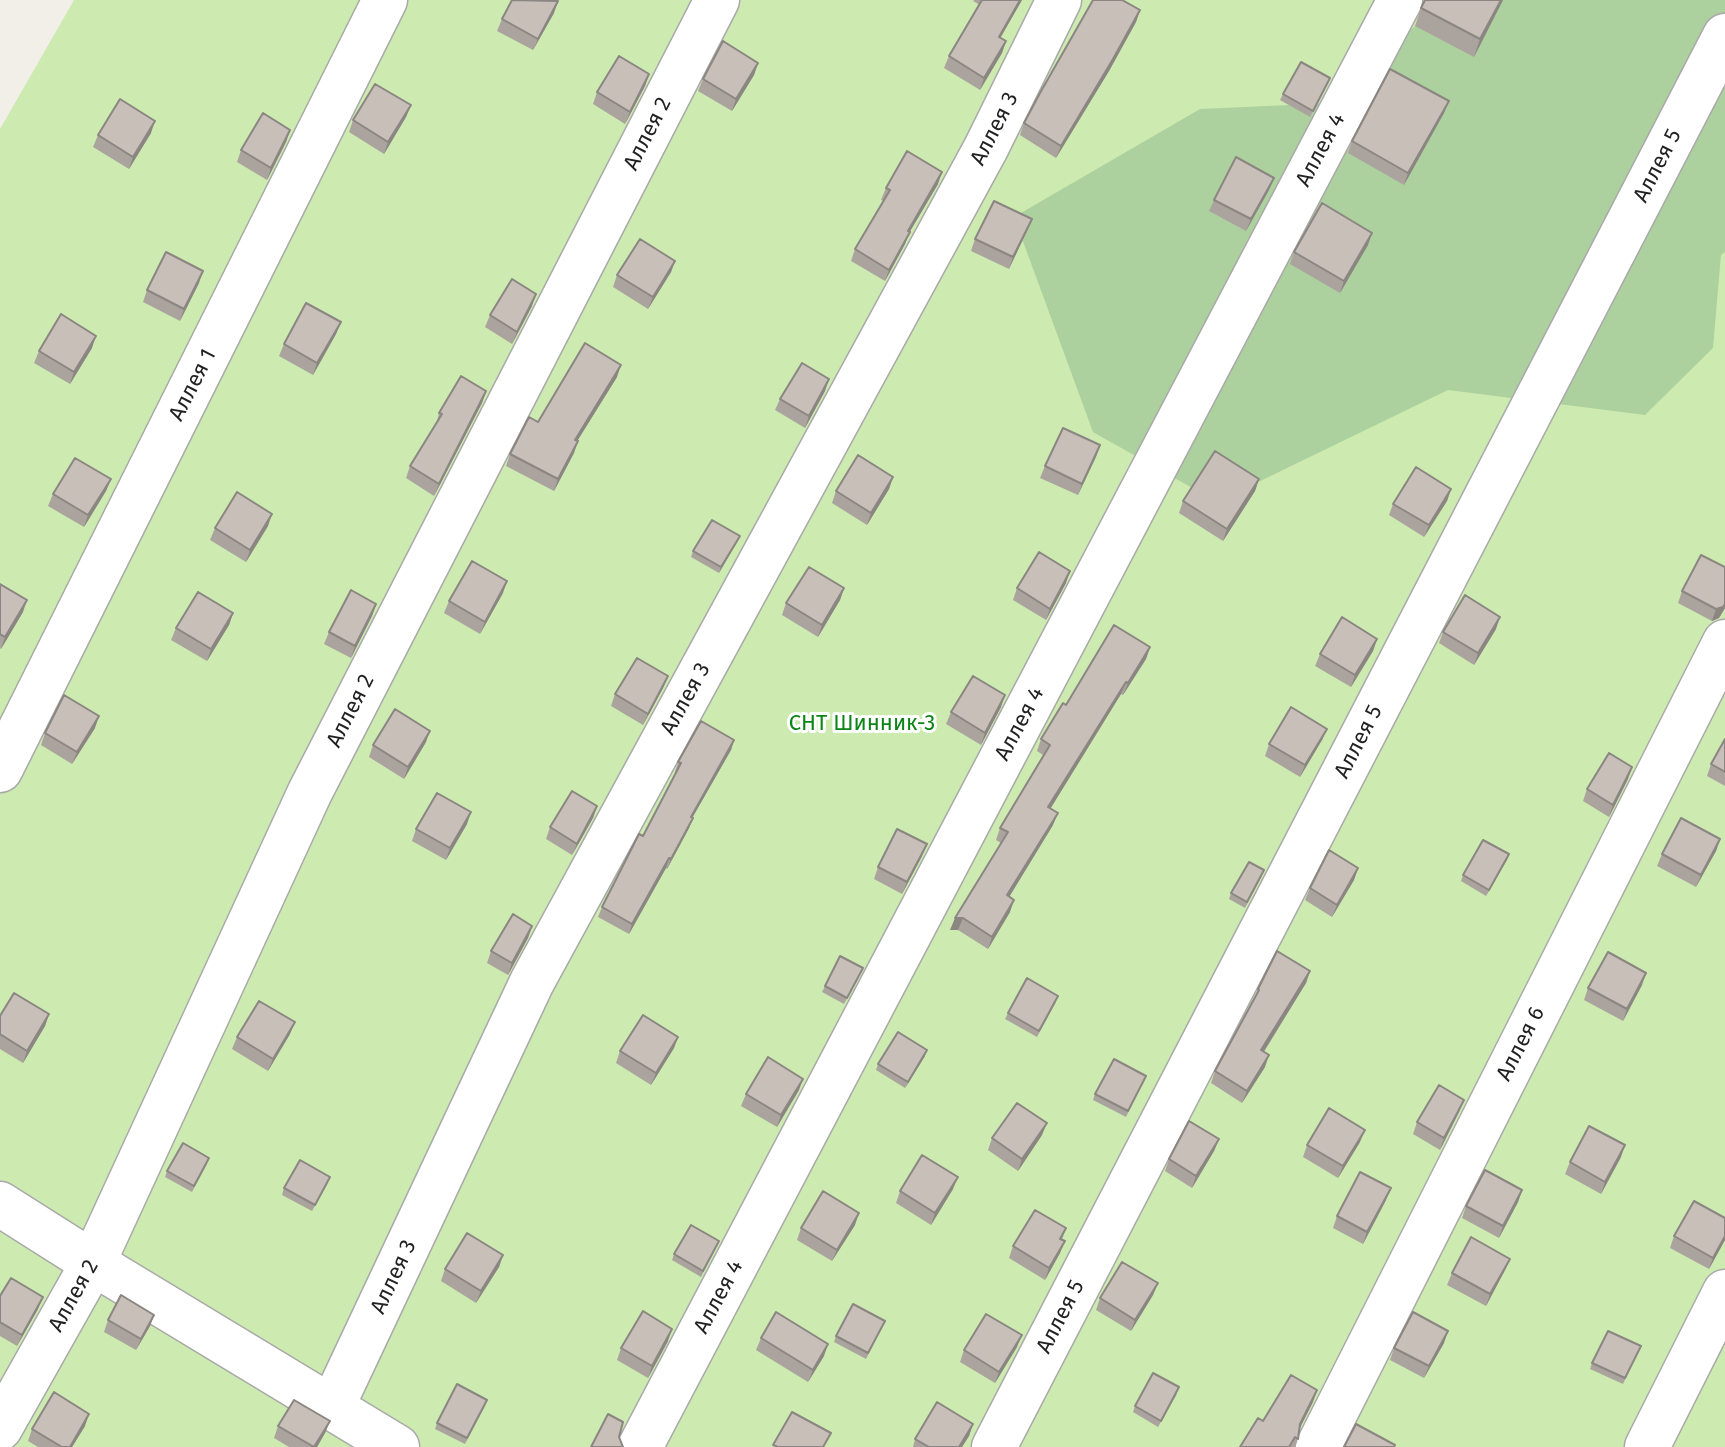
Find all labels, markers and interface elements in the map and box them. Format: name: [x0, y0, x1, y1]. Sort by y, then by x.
street label: Аллея 3: [965, 88, 1025, 170]
street label: Аллея 2: [618, 93, 678, 175]
street label: Аллея 4: [1291, 109, 1351, 191]
street label: Аллея 5: [1628, 125, 1688, 207]
street label: Аллея 1: [164, 345, 222, 425]
street label: Аллея 3: [655, 658, 717, 740]
street label: Аллея 2: [321, 670, 381, 752]
street label: Аллея 4: [990, 683, 1050, 765]
street label: Аллея 5: [1329, 701, 1389, 783]
park label: СНТ Шинник-3: [789, 711, 935, 737]
street label: Аллея 6: [1491, 1003, 1551, 1085]
street label: Аллея 3: [365, 1236, 423, 1318]
street label: Аллея 2: [43, 1255, 105, 1337]
street label: Аллея 4: [689, 1256, 749, 1338]
street label: Аллея 5: [1031, 1276, 1091, 1358]

